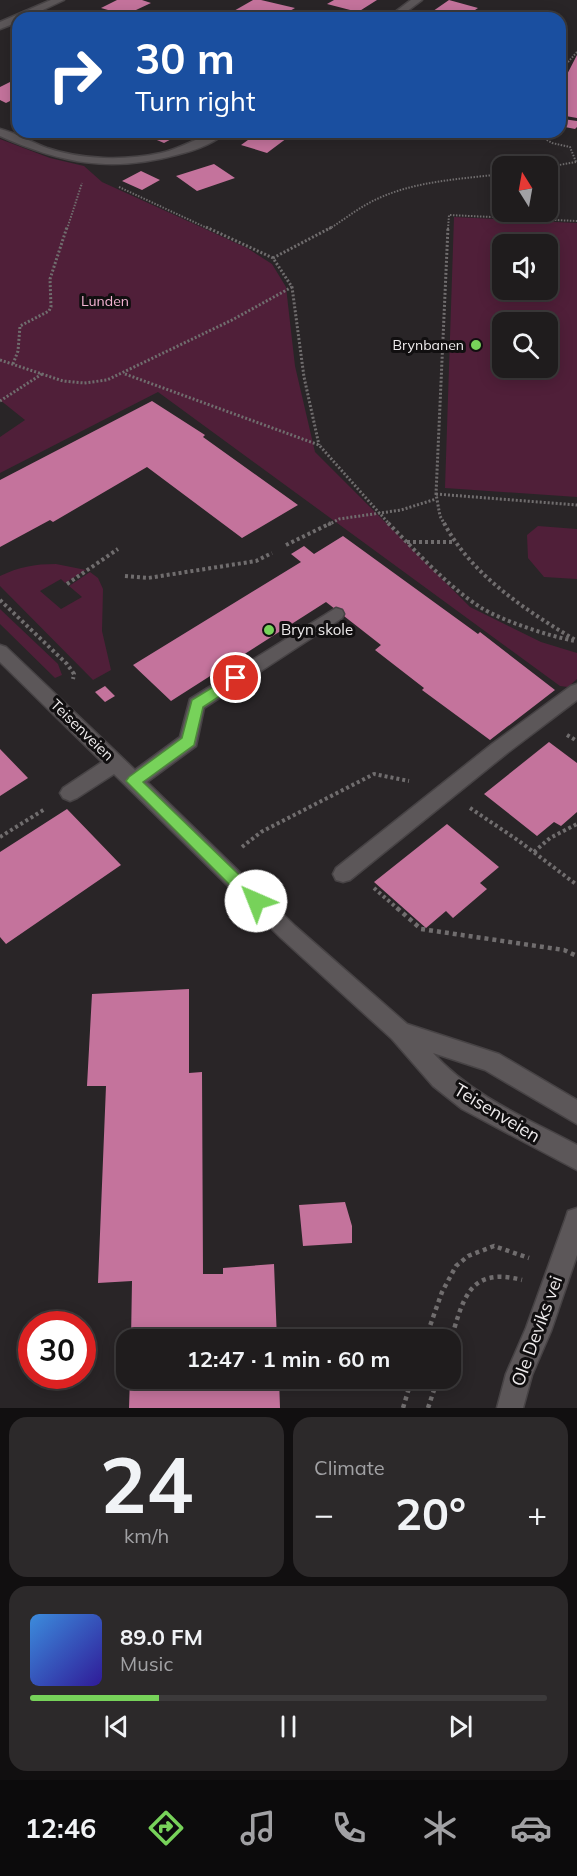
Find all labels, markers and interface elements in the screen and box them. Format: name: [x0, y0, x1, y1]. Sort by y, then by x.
text: 30 m: [135, 32, 235, 85]
icon: right: [36, 36, 114, 114]
text: Turn right: [135, 84, 255, 118]
north arrow: [492, 156, 558, 222]
map controls: [492, 156, 558, 378]
button: sound: [492, 234, 558, 300]
park label: Lunden: [81, 292, 129, 310]
button: search: [492, 312, 558, 378]
place label: Brynbanen: [393, 336, 464, 354]
marker: Brynbanen: [469, 338, 483, 352]
place label: Bryn skole: [281, 620, 353, 639]
marker: Bryn skole: [262, 623, 276, 637]
pin: [210, 652, 261, 703]
icon: arrive: [219, 661, 252, 694]
street label: Teisenveien: [47, 695, 118, 764]
position arrow: [224, 869, 288, 933]
street label: Teisenveien: [450, 1078, 545, 1147]
street label: Ole Deviks vei: [506, 1272, 567, 1389]
speed limit sign: 30: [18, 1311, 96, 1389]
text: 12:47 · 1 min · 60 m: [187, 1345, 390, 1373]
text: 24: [100, 1435, 193, 1533]
text: Climate: [314, 1455, 385, 1480]
text: 20°: [395, 1485, 466, 1541]
text: −: [314, 1493, 334, 1534]
text: +: [527, 1493, 547, 1534]
text: km/h: [124, 1523, 169, 1548]
text: 89.0 FM: [120, 1623, 203, 1651]
text: Music: [120, 1651, 173, 1676]
icon: previous: [100, 1710, 133, 1743]
icon: pause: [272, 1710, 305, 1743]
icon: next: [444, 1710, 477, 1743]
icon: directions: [145, 1807, 187, 1849]
icon: music: [237, 1807, 279, 1849]
icon: phone: [328, 1807, 370, 1849]
icon: climate: [419, 1807, 461, 1849]
icon: car: [510, 1807, 552, 1849]
text: 12:46: [25, 1811, 96, 1845]

